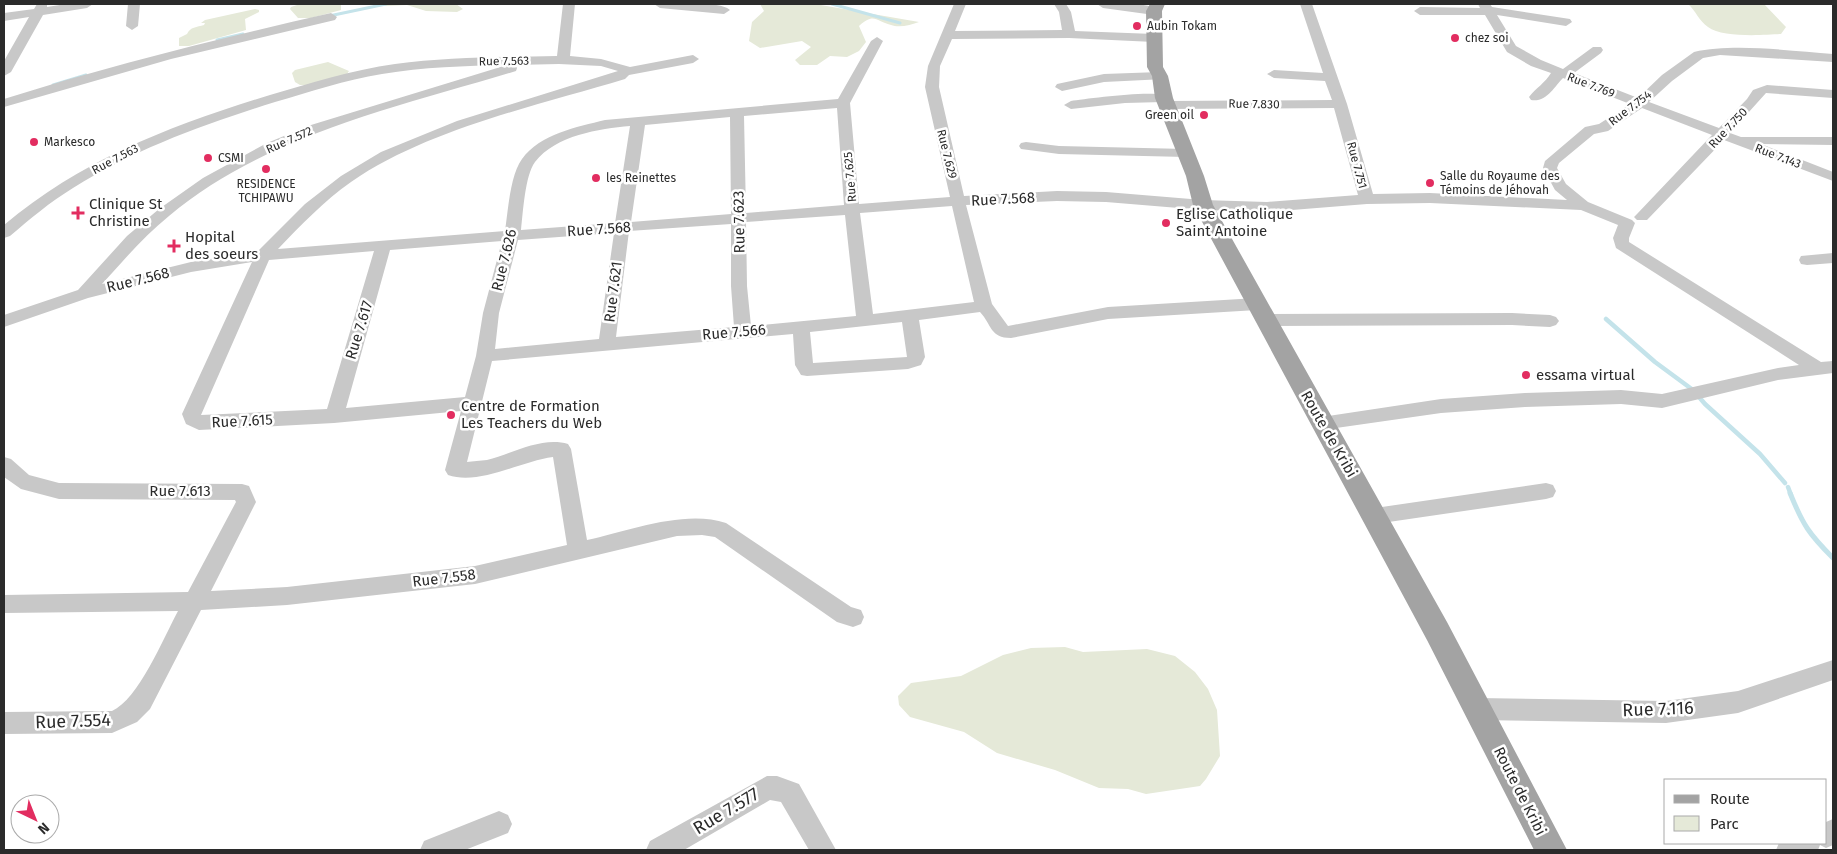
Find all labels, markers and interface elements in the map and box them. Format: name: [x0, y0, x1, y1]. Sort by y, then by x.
place label: Aubin Tokam: [1147, 19, 1217, 33]
marker: Aubin Tokam: [1131, 20, 1143, 32]
place label: chez soi: [1465, 31, 1509, 45]
marker: chez soi: [1449, 32, 1461, 44]
street label: Rue 7.563: [479, 54, 529, 68]
street label: Rue 7.769: [1565, 70, 1617, 100]
street label: Rue 7.754: [1606, 87, 1655, 129]
street label: Rue 7.830: [1228, 97, 1280, 111]
street label: Rue 7.750: [1706, 105, 1750, 151]
place label: Green oil: [1145, 108, 1194, 122]
marker: Green oil: [1198, 109, 1210, 121]
street label: Rue 7.572: [264, 124, 314, 156]
street label: Rue 7.629: [934, 128, 960, 180]
place label: Markesco: [44, 135, 95, 149]
marker: Markesco: [28, 136, 40, 148]
street label: Rue 7.751: [1344, 140, 1370, 190]
street label: Rue 7.563: [89, 141, 141, 177]
street label: Rue 7.143: [1753, 141, 1803, 171]
place label: CSMI: [218, 151, 244, 165]
street label: Rue 7.625: [841, 151, 859, 203]
marker: CSMI: [202, 152, 214, 164]
marker: RESIDENCE TCHIPAWU: [260, 163, 272, 175]
place label: Salle du Royaume des Témoins de Jéhovah: [1440, 169, 1560, 197]
place label: les Reinettes: [606, 171, 676, 185]
marker: les Reinettes: [590, 172, 602, 184]
place label: RESIDENCE TCHIPAWU: [236, 177, 296, 205]
marker: Salle du Royaume des Témoins de Jéhovah: [1424, 177, 1436, 189]
street label: Rue 7.568: [971, 188, 1035, 210]
street label: Rue 7.623: [729, 190, 749, 254]
place label: Clinique St Christine: [89, 195, 163, 230]
place label: Eglise Catholique Saint Antoine: [1176, 205, 1293, 240]
marker: Clinique St Christine: [71, 206, 85, 220]
marker: Eglise Catholique Saint Antoine: [1160, 217, 1172, 229]
street label: Rue 7.568: [566, 218, 632, 240]
street label: Rue 7.626: [488, 227, 520, 293]
place label: Hopital des soeurs: [185, 228, 258, 263]
marker: Hopital des soeurs: [167, 239, 181, 253]
street label: Rue 7.621: [600, 260, 626, 324]
street label: Rue 7.568: [105, 264, 171, 296]
street label: Rue 7.617: [342, 298, 377, 362]
street label: Rue 7.566: [701, 320, 767, 344]
place label: essama virtual: [1536, 366, 1636, 384]
marker: essama virtual: [1520, 369, 1532, 381]
street label: Route de Kribi: [1297, 388, 1361, 480]
place label: Centre de Formation Les Teachers du Web: [461, 397, 602, 432]
marker: Centre de Formation Les Teachers du Web: [445, 409, 457, 421]
street label: Rue 7.615: [211, 410, 273, 432]
street label: Rue 7.613: [149, 482, 211, 500]
street label: Rue 7.558: [411, 565, 477, 591]
street label: Rue 7.116: [1622, 697, 1694, 721]
street label: Rue 7.554: [35, 709, 112, 733]
street label: Route de Kribi: [1490, 744, 1550, 838]
legend: [1664, 779, 1827, 844]
street label: Rue 7.577: [689, 783, 763, 839]
text: Route: [1710, 790, 1750, 808]
north arrow: [10, 794, 60, 844]
text: Parc: [1710, 815, 1739, 833]
text: N: [34, 819, 53, 838]

